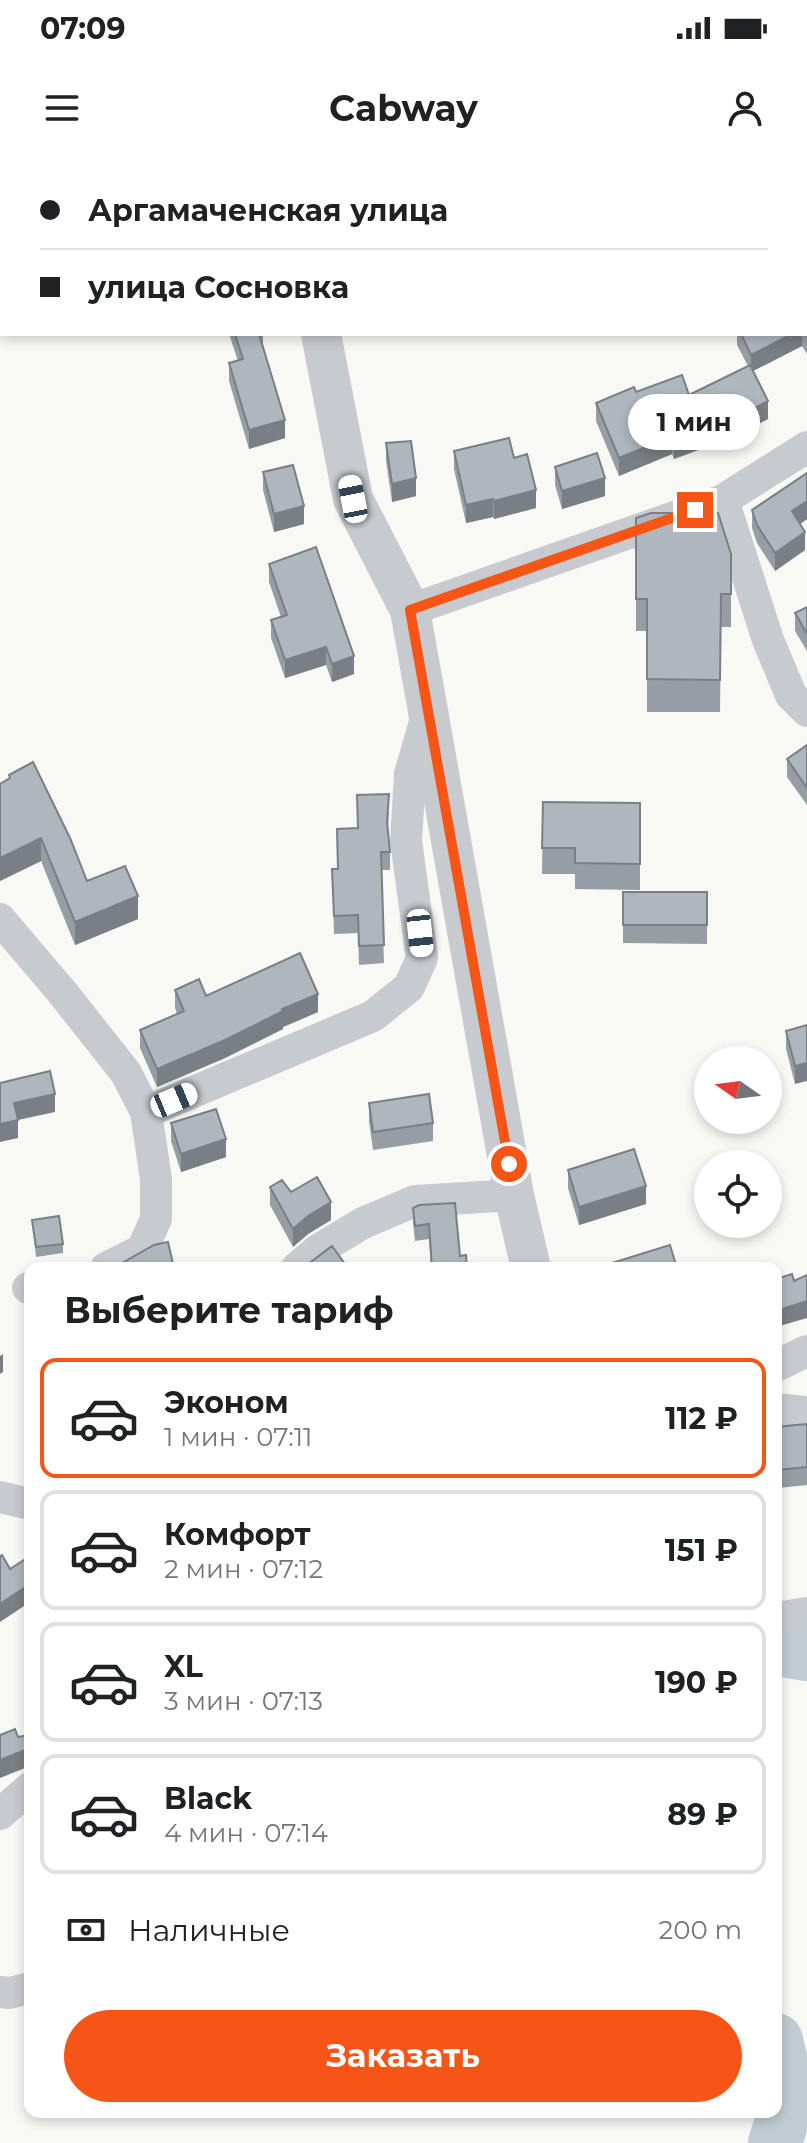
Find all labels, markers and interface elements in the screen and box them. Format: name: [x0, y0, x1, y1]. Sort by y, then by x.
text: 07:09: [40, 10, 126, 47]
icon: menu: [40, 86, 84, 130]
text: Cabway: [329, 86, 478, 130]
icon: person: [723, 86, 767, 130]
text: Аргамаченская улица: [88, 192, 448, 229]
text: улица Сосновка: [88, 269, 349, 306]
callout: 1 мин: [629, 394, 761, 450]
text: 1 мин: [656, 406, 732, 438]
car: [337, 473, 369, 525]
route end: [677, 492, 713, 528]
car: [406, 908, 434, 958]
north arrow: [694, 1046, 782, 1134]
map controls: [694, 1046, 782, 1238]
car: [147, 1080, 201, 1120]
route start: [491, 1146, 527, 1182]
button: locate: [694, 1150, 782, 1238]
text: Выберите тариф: [64, 1288, 394, 1332]
icon: car: [68, 1382, 140, 1454]
text: Эконом: [164, 1384, 289, 1421]
text: 112 ₽: [665, 1400, 738, 1437]
text: 1 мин · 07:11: [164, 1421, 312, 1453]
icon: car: [68, 1514, 140, 1586]
text: Комфорт: [164, 1516, 311, 1553]
text: 151 ₽: [665, 1532, 738, 1569]
text: 2 мин · 07:12: [164, 1553, 323, 1585]
icon: car: [68, 1646, 140, 1718]
text: XL: [164, 1648, 203, 1685]
text: 190 ₽: [655, 1664, 738, 1701]
text: 3 мин · 07:13: [164, 1685, 323, 1717]
icon: car: [68, 1778, 140, 1850]
text: Black: [164, 1780, 252, 1817]
text: 89 ₽: [667, 1796, 738, 1833]
text: 4 мин · 07:14: [164, 1817, 328, 1849]
icon: cash: [64, 1908, 108, 1952]
text: Наличные: [128, 1912, 290, 1949]
text: 200 m: [658, 1914, 742, 1946]
button: Заказать: [64, 2010, 742, 2102]

